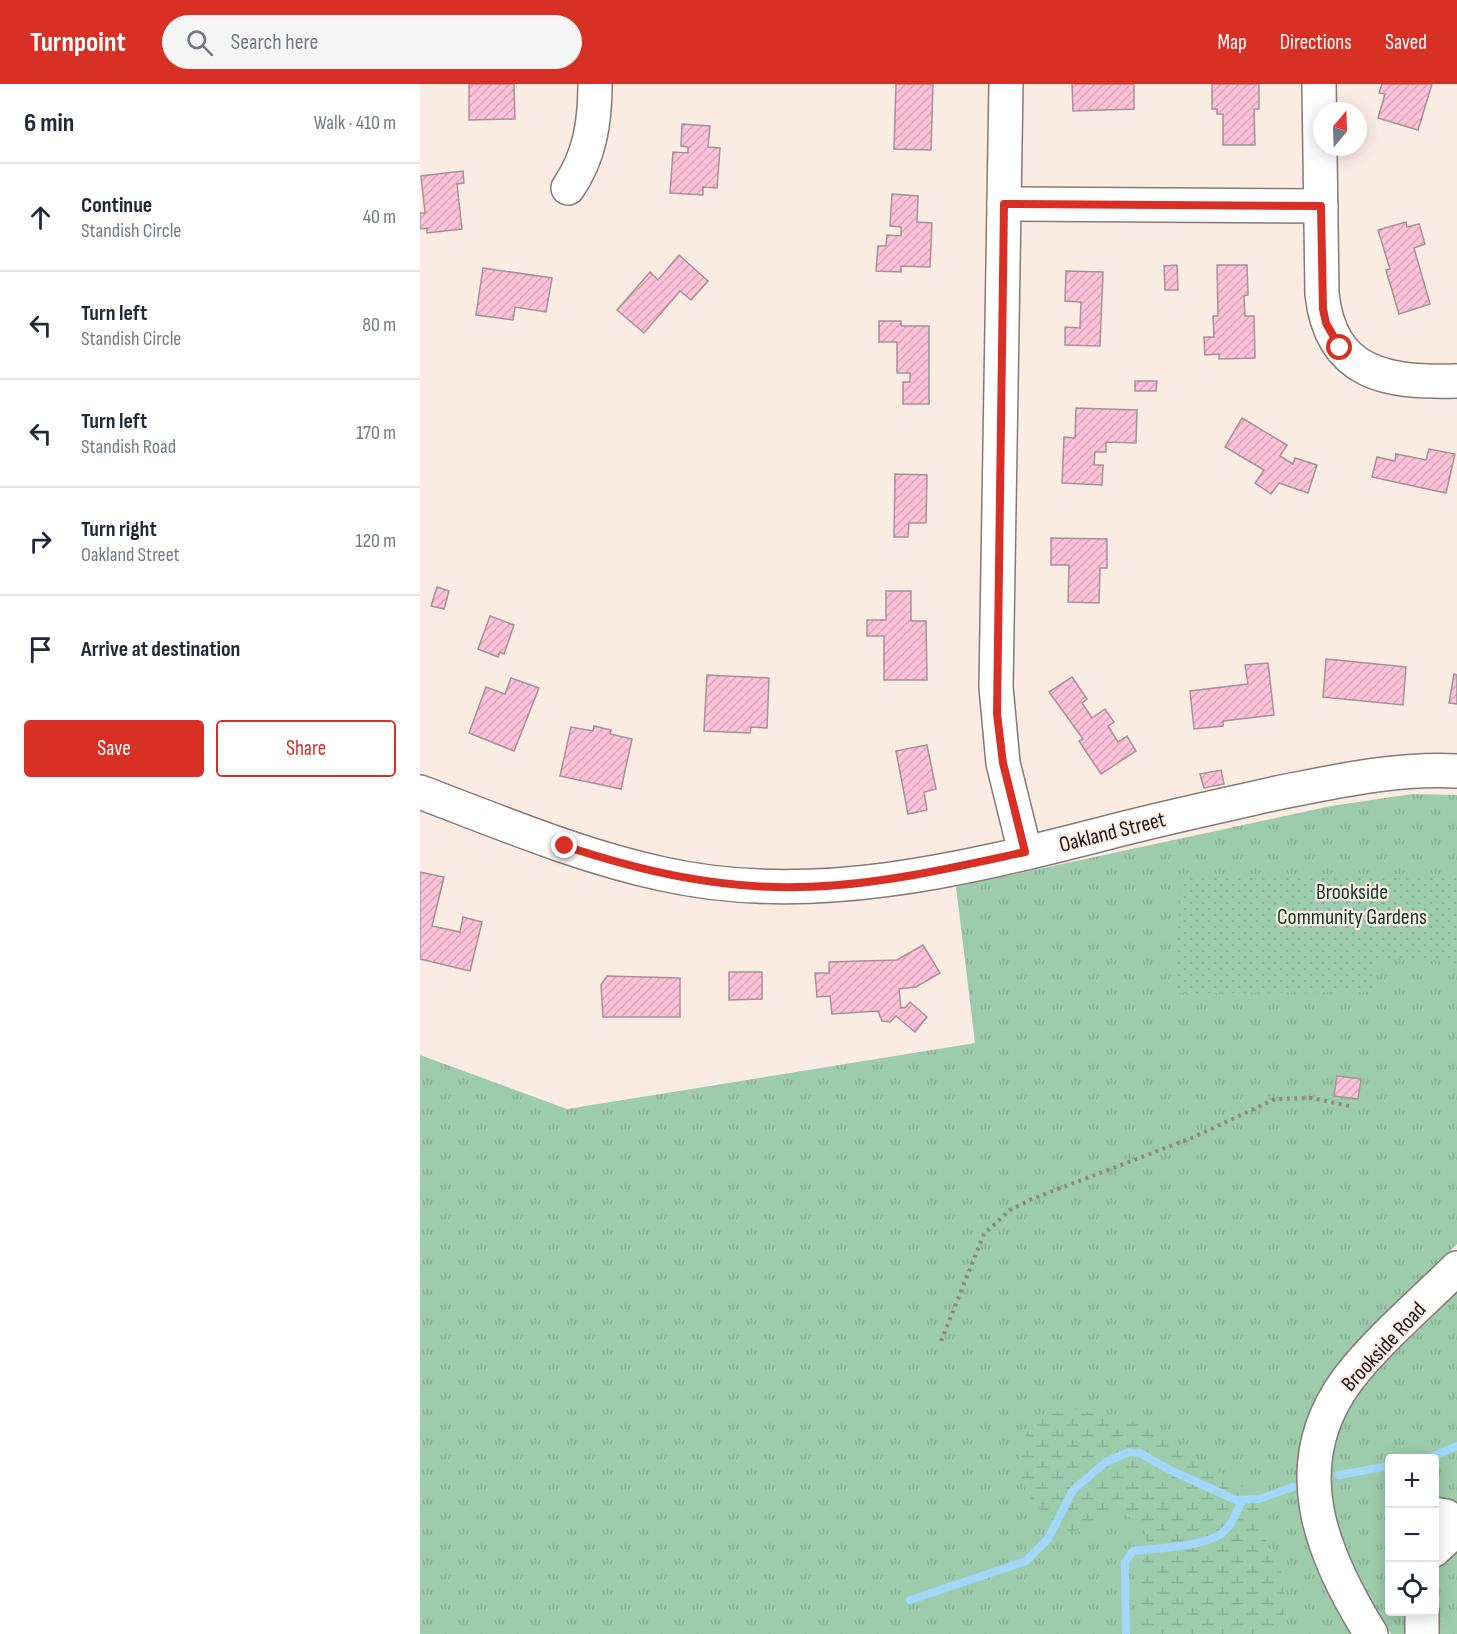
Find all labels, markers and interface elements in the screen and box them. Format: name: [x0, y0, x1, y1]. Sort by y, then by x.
search box: [162, 15, 582, 69]
text: Turnpoint: [30, 26, 126, 59]
icon: search: [183, 26, 216, 59]
text: Search here: [231, 29, 318, 56]
text: Map: [1217, 30, 1247, 55]
text: Directions: [1280, 30, 1352, 55]
text: Saved: [1385, 30, 1427, 55]
north arrow: [1313, 102, 1367, 156]
text: 6 min: [24, 108, 74, 139]
text: Walk · 410 m: [314, 111, 396, 135]
text: Continue: [81, 192, 152, 219]
icon: ahead: [24, 201, 57, 234]
text: 40 m: [363, 205, 396, 229]
text: Standish Circle: [81, 219, 181, 243]
text: Turn left: [81, 300, 147, 327]
icon: left: [24, 309, 57, 342]
text: 80 m: [362, 313, 396, 337]
text: Standish Circle: [81, 327, 181, 351]
route start: [1326, 334, 1352, 360]
text: Turn left: [81, 408, 147, 435]
icon: left: [24, 417, 57, 450]
text: 170 m: [356, 421, 396, 445]
text: Standish Road: [81, 435, 176, 459]
text: Turn right: [81, 516, 157, 543]
icon: right: [24, 525, 57, 558]
text: 120 m: [356, 529, 396, 553]
text: Oakland Street: [81, 543, 180, 567]
icon: arrive: [24, 633, 57, 666]
text: Arrive at destination: [81, 636, 240, 663]
button: Save: [24, 720, 204, 777]
button: Share: [216, 720, 396, 777]
street label: Oakland Street: [1056, 806, 1169, 859]
route end: [551, 832, 577, 858]
park label: Brookside Community Gardens: [1277, 879, 1427, 931]
street label: Brookside Road: [1336, 1297, 1432, 1397]
map controls: [1385, 1454, 1439, 1616]
button: +: [1385, 1454, 1439, 1508]
button: −: [1385, 1508, 1439, 1562]
button: locate: [1385, 1562, 1439, 1616]

